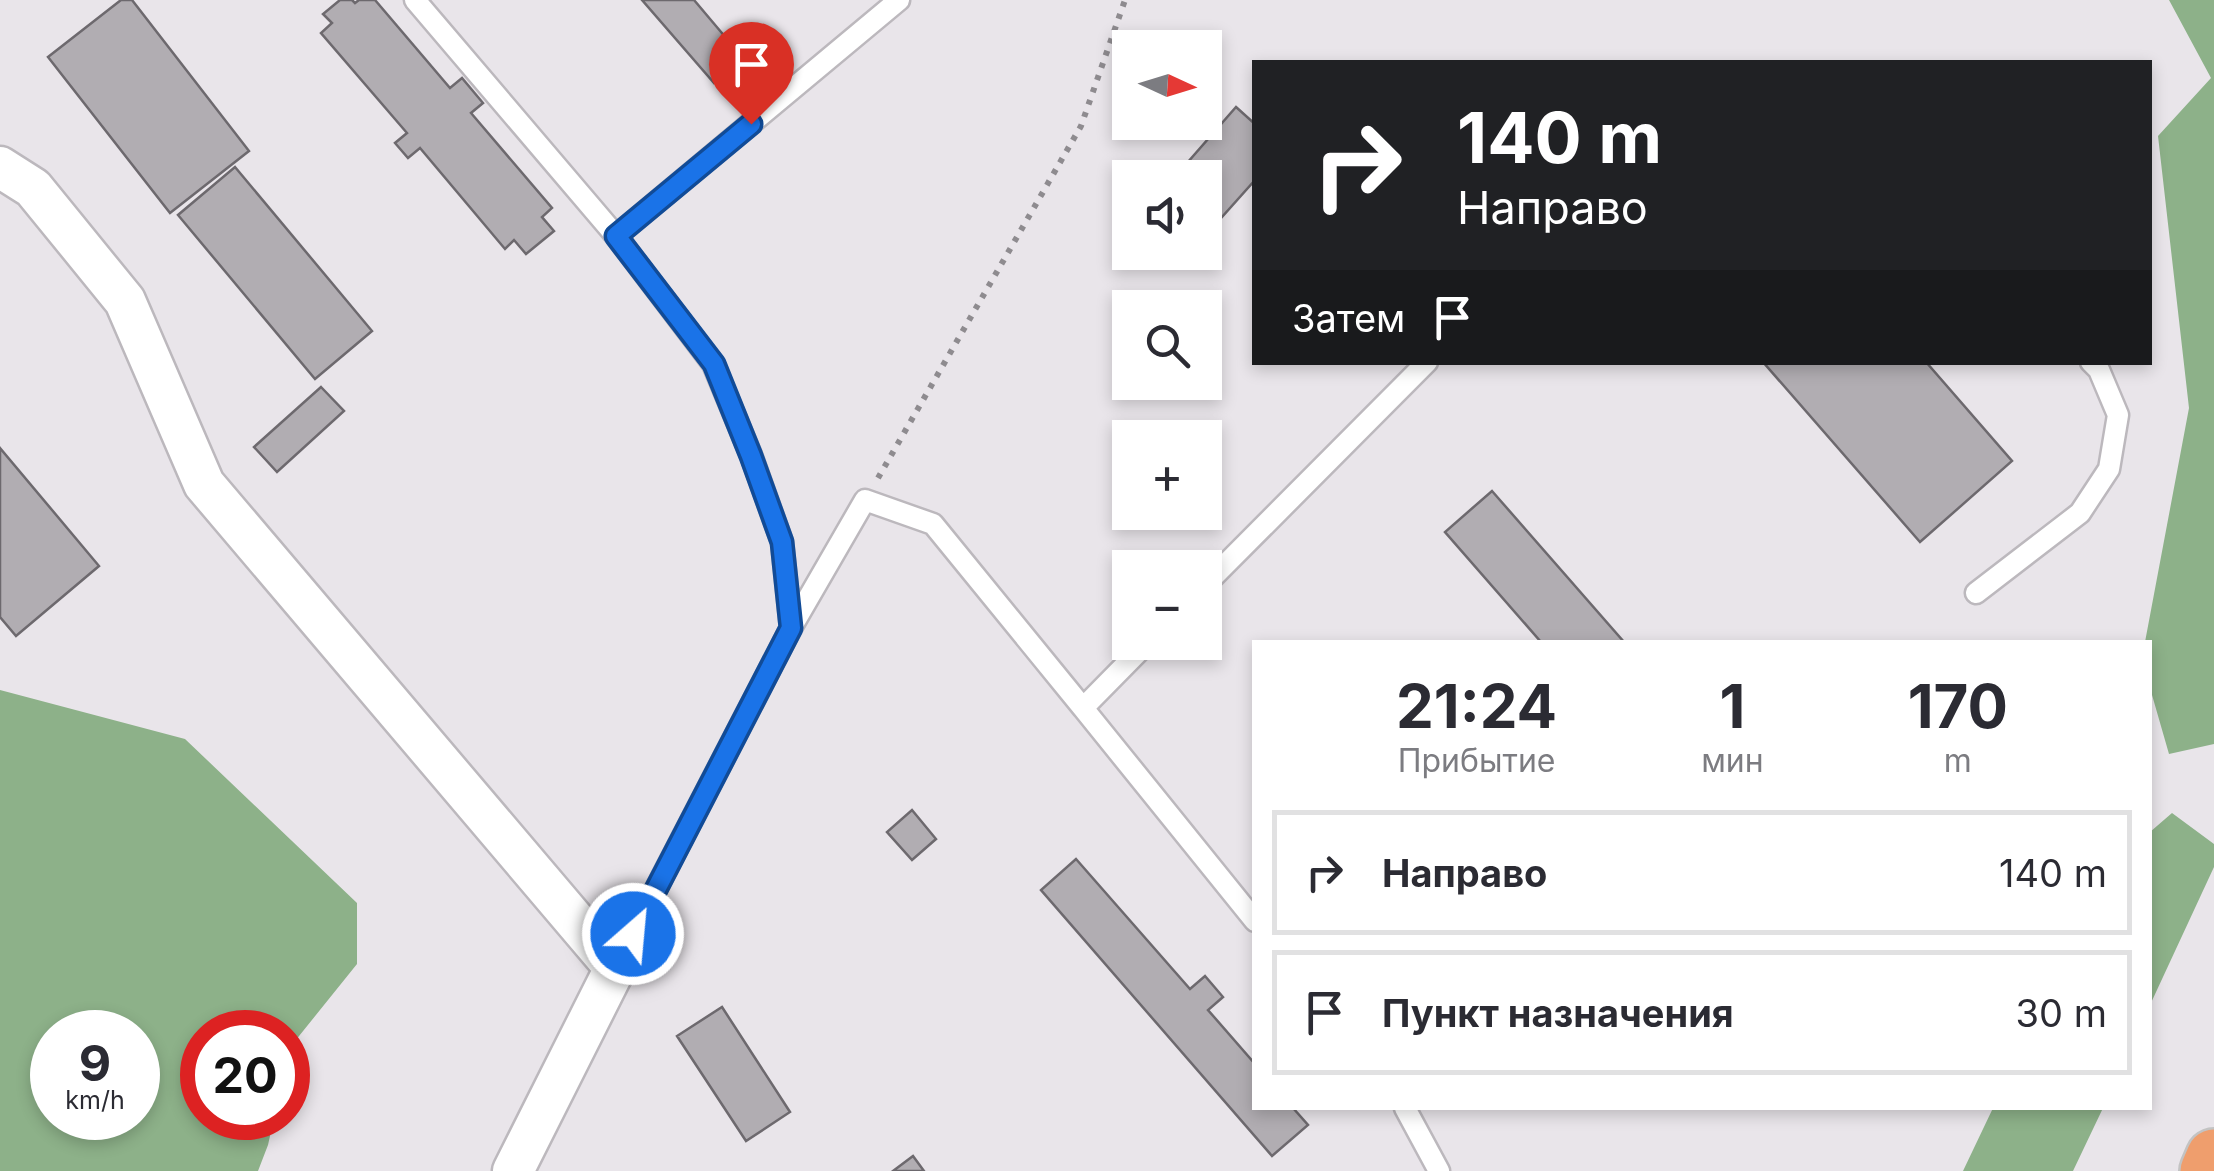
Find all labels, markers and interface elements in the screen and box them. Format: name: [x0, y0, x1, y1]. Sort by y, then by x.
pin: [709, 22, 794, 125]
north arrow: [1112, 30, 1222, 140]
map controls: [1112, 30, 1222, 660]
icon: arrive: [724, 37, 779, 92]
text: 140 m: [1457, 95, 1662, 180]
icon: right: [1292, 100, 1422, 230]
button: sound: [1112, 160, 1222, 270]
text: Направо: [1457, 180, 1648, 235]
button: search: [1112, 290, 1222, 400]
icon: arrive: [1425, 290, 1480, 345]
text: Затем: [1292, 295, 1405, 341]
button: +: [1112, 420, 1222, 530]
button: −: [1112, 550, 1222, 660]
text: 21:24: [1396, 670, 1557, 742]
text: 1: [1719, 670, 1745, 742]
text: 170: [1908, 670, 2008, 742]
text: Прибытие: [1398, 741, 1555, 780]
text: мин: [1701, 741, 1764, 780]
text: m: [1944, 741, 1972, 780]
icon: right: [1297, 845, 1352, 900]
text: Направо: [1382, 850, 1547, 896]
text: 140 m: [1999, 850, 2107, 896]
position arrow: [581, 882, 685, 986]
icon: arrive: [1297, 985, 1352, 1040]
text: Пункт назначения: [1382, 990, 1734, 1036]
text: 30 m: [2016, 990, 2107, 1036]
speed limit sign: 20: [180, 1010, 310, 1140]
text: 9: [79, 1033, 111, 1093]
text: km/h: [65, 1085, 125, 1115]

